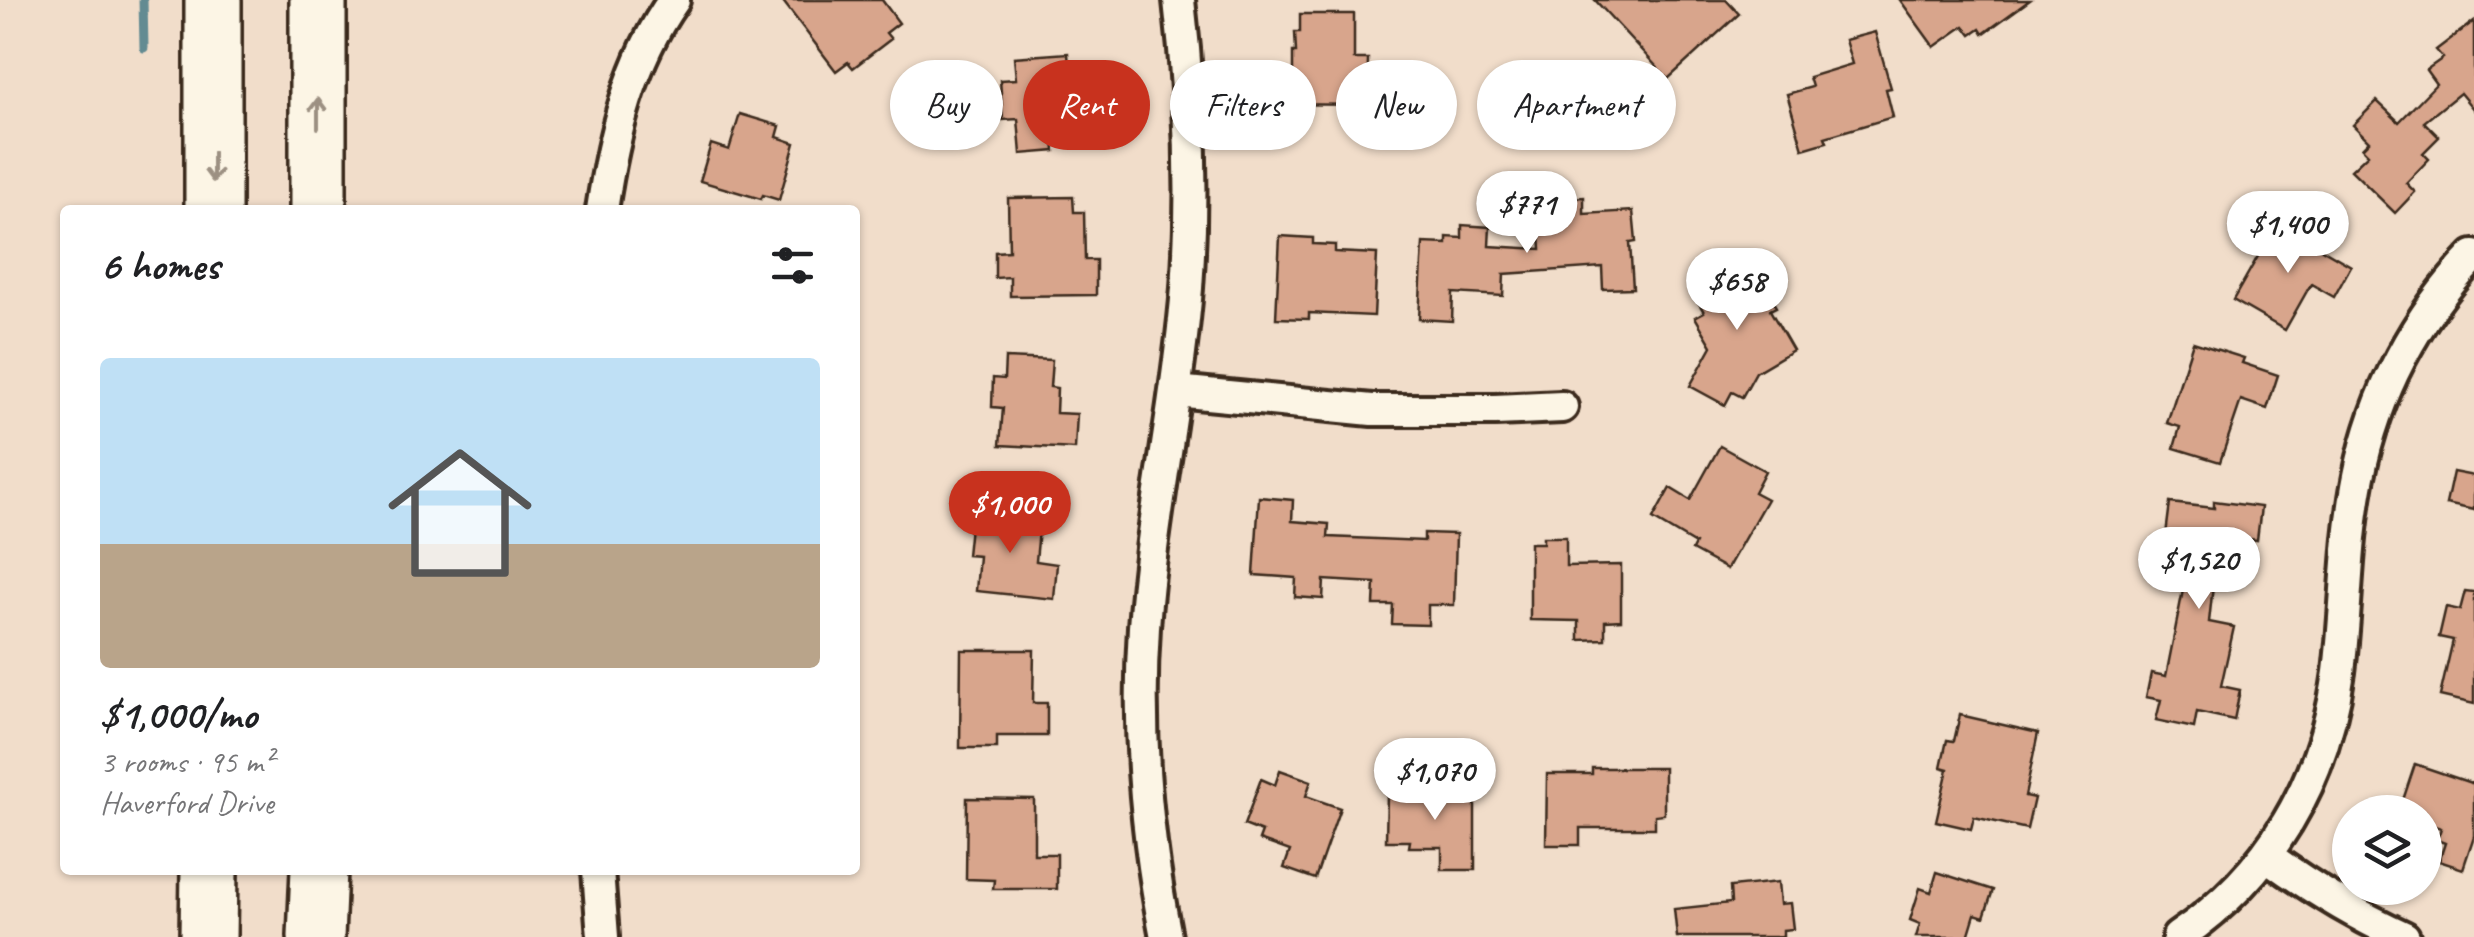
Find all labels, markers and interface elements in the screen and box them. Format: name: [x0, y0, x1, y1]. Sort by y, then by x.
chip: Buy: [890, 60, 1003, 150]
chip: Rent: [1023, 60, 1150, 150]
chip: Filters: [1170, 60, 1316, 150]
chip: New: [1336, 60, 1457, 150]
chip: Apartment: [1477, 60, 1676, 150]
one-way arrow: [308, 97, 328, 130]
one-way arrow: [204, 150, 222, 183]
pin: $771: [1468, 171, 1586, 256]
text: $771: [1498, 183, 1556, 224]
pin: $1,400: [2207, 191, 2369, 276]
text: $1,400: [2249, 203, 2327, 244]
icon: filters: [765, 238, 820, 293]
text: 6 homes: [100, 239, 219, 292]
pin: $658: [1678, 248, 1796, 333]
text: $658: [1708, 260, 1766, 301]
icon: home: [370, 423, 550, 603]
pin: $1,000: [929, 471, 1091, 556]
text: $1,000: [971, 483, 1049, 524]
pin: $1,520: [2118, 527, 2280, 612]
text: $1,520: [2160, 539, 2238, 580]
text: $1,000/mo: [100, 688, 257, 741]
pin: $1,070: [1354, 738, 1516, 823]
text: 3 rooms · 95 m²: [100, 741, 273, 782]
text: $1,070: [1396, 750, 1474, 791]
text: Haverford Drive: [100, 782, 274, 823]
map controls: [2332, 795, 2442, 905]
button: layers: [2332, 795, 2442, 905]

